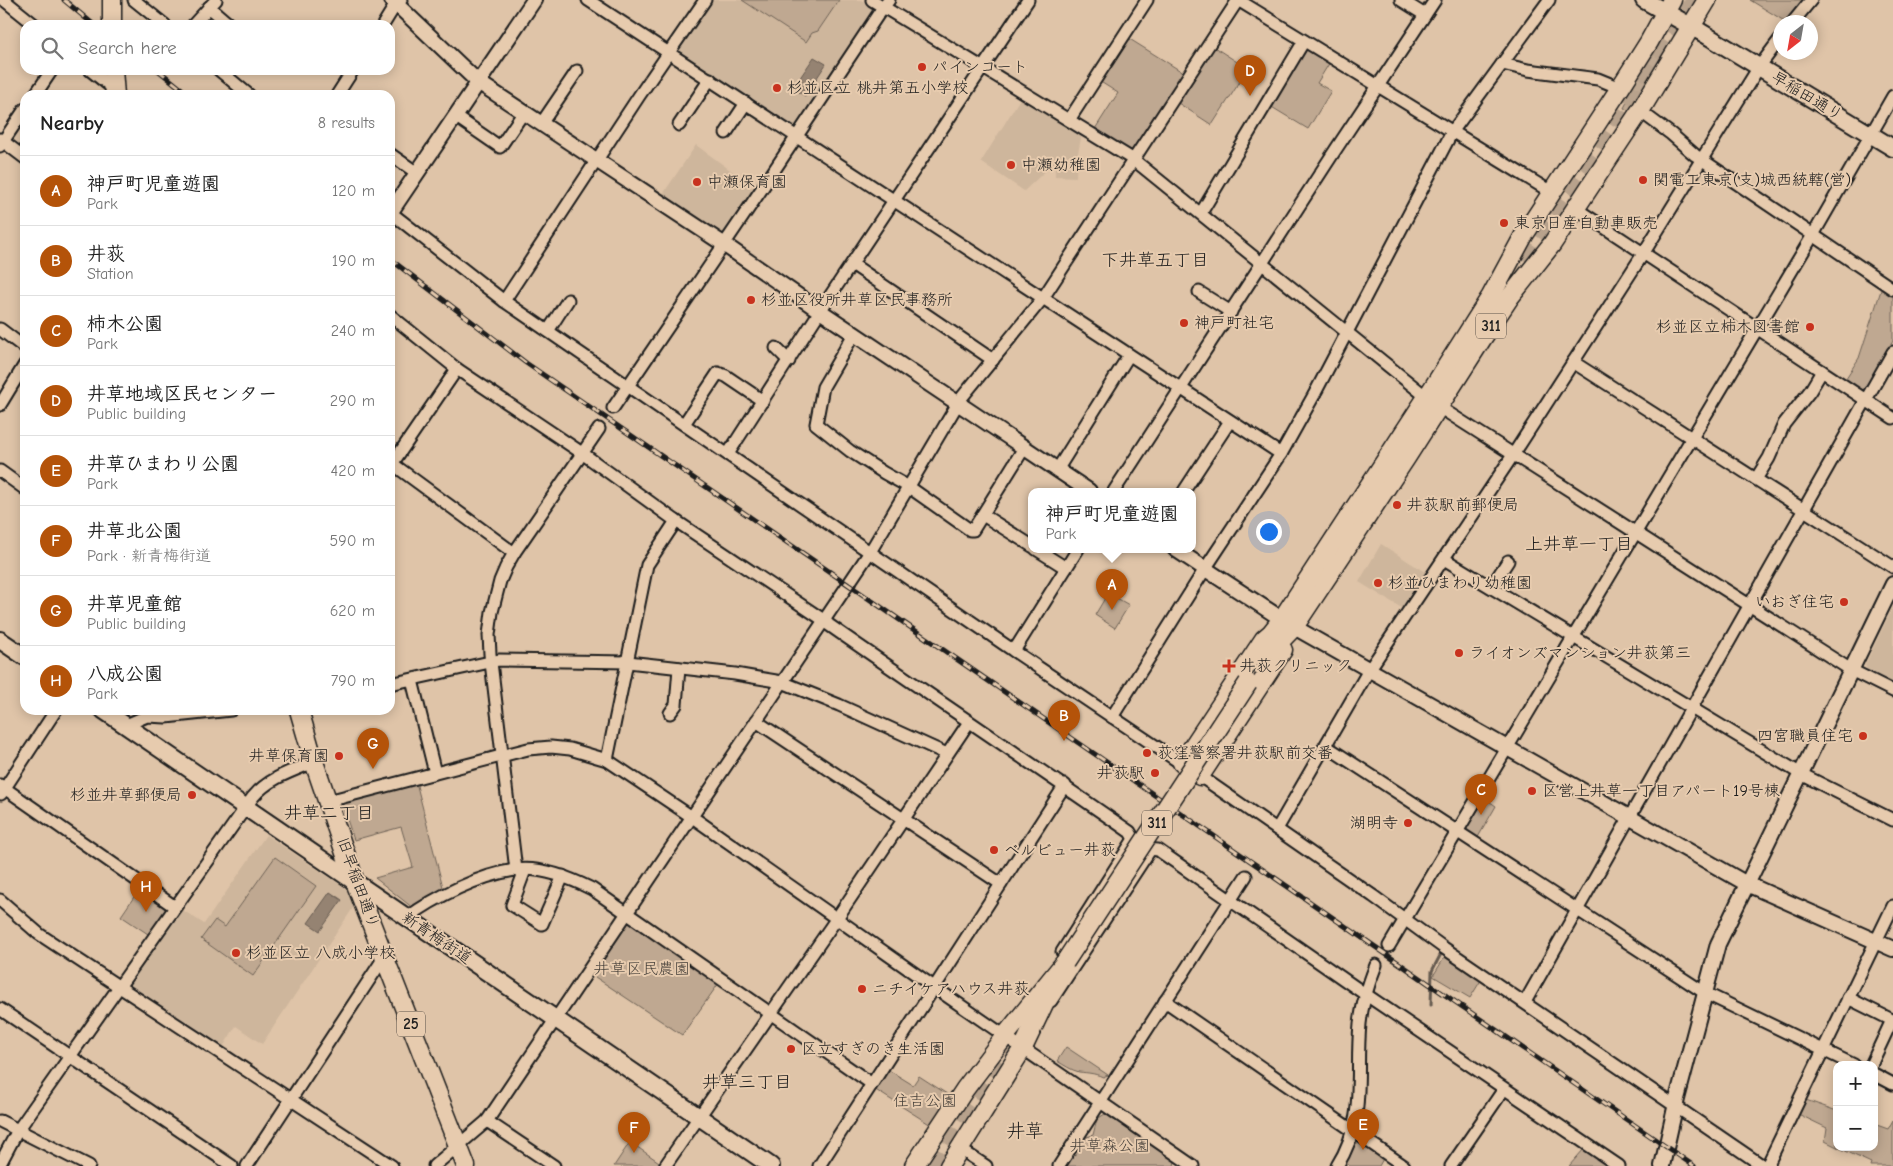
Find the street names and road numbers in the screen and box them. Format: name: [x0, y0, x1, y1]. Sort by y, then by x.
street label: 早稲田通り: [1768, 68, 1846, 124]
road number: 311: [1476, 314, 1506, 338]
road number: 311: [1142, 810, 1172, 836]
street label: 旧早稲田通り: [333, 835, 383, 931]
street label: 新青梅街道: [399, 908, 475, 968]
road number: 25: [397, 1012, 425, 1036]

